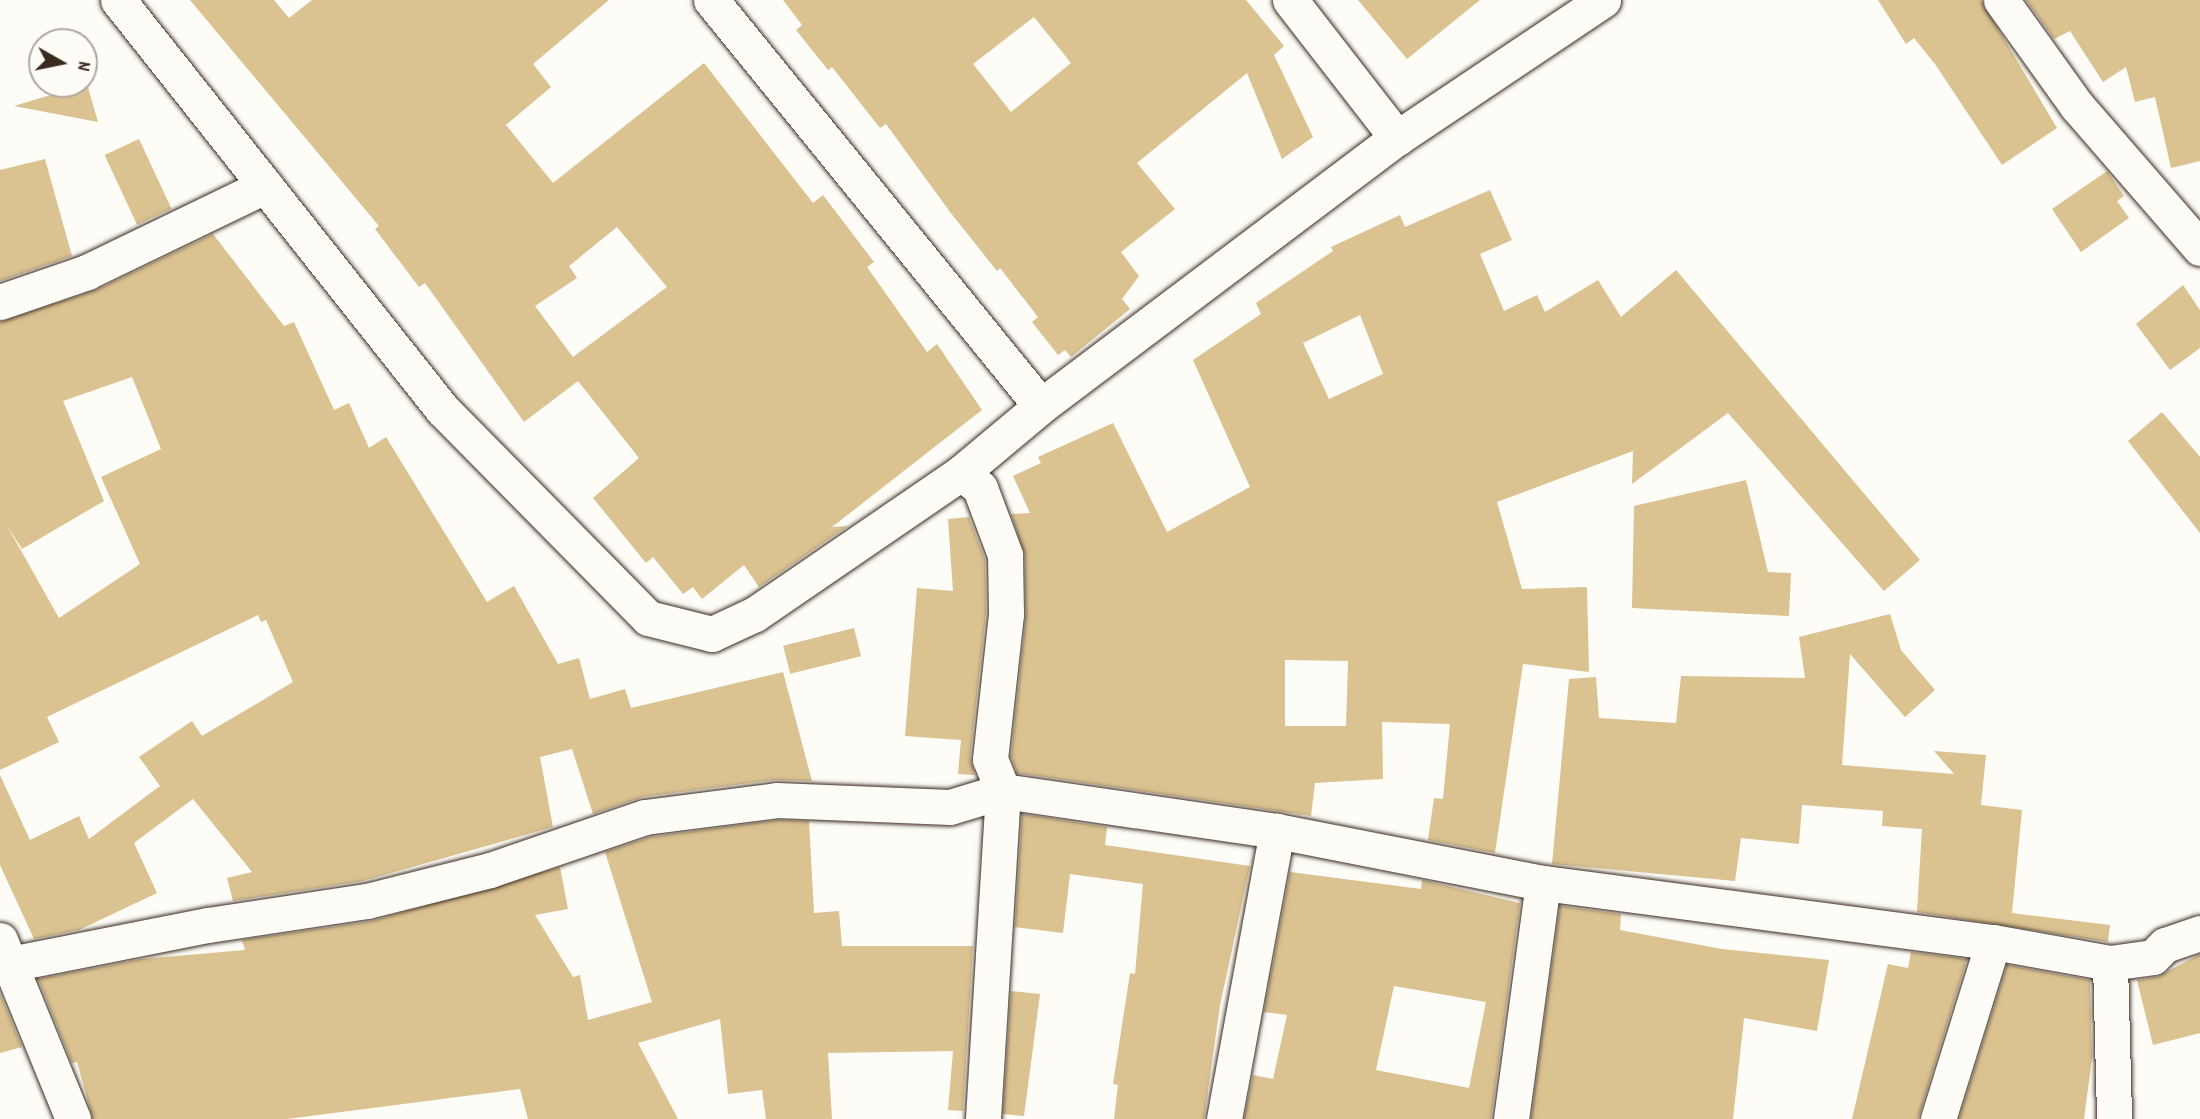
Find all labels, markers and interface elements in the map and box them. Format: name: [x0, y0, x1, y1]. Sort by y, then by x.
north arrow: [28, 28, 98, 98]
text: N: [68, 59, 96, 73]

